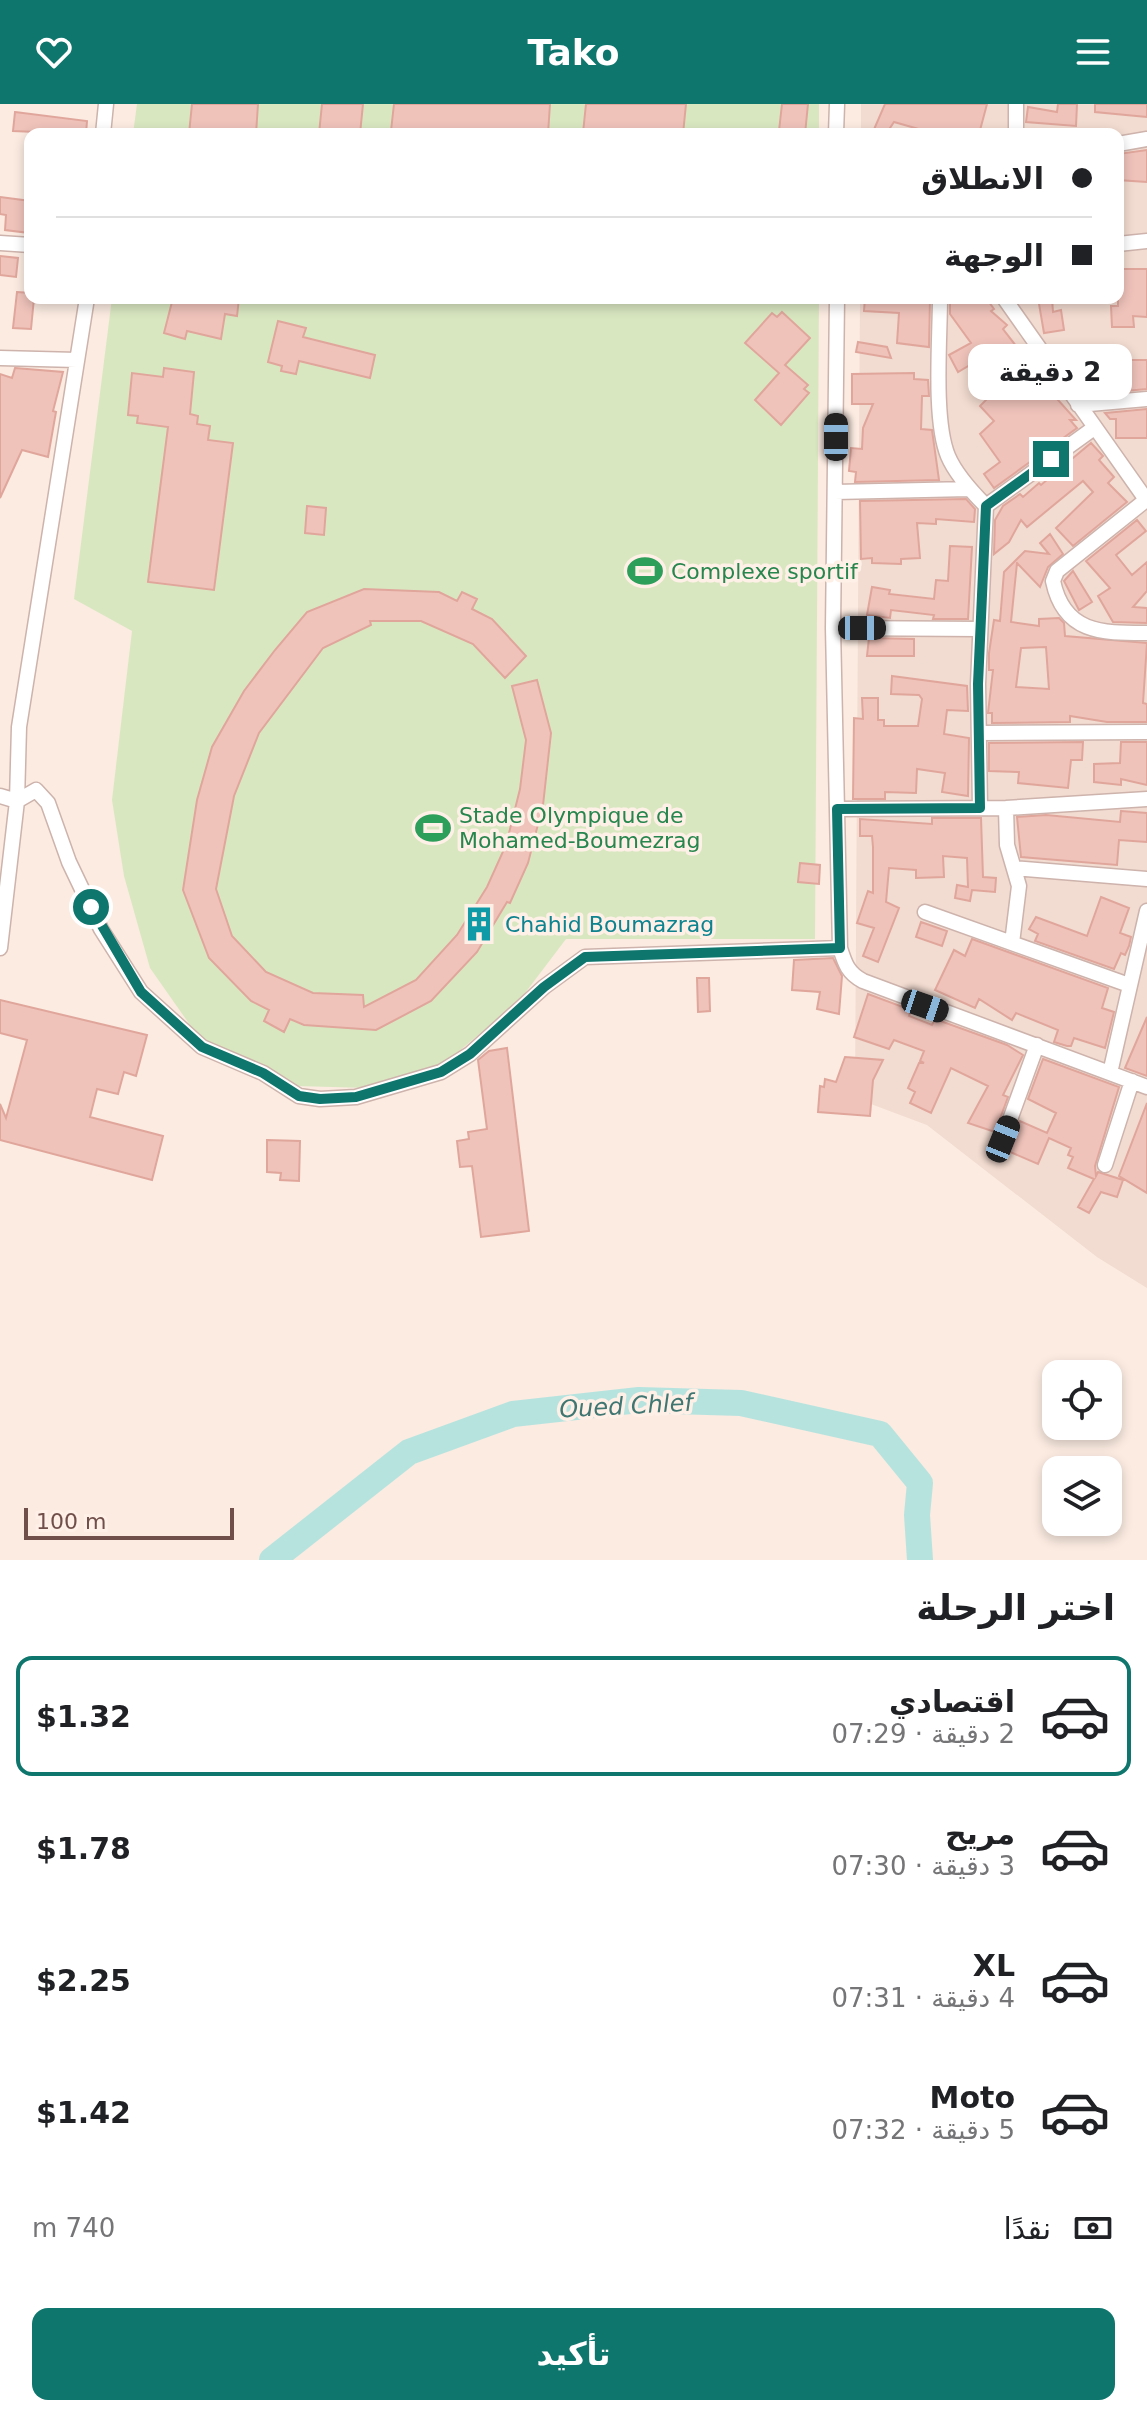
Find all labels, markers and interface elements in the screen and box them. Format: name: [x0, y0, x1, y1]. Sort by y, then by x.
icon: heart: [32, 30, 76, 74]
icon: menu: [1071, 30, 1115, 74]
text: Tako: [528, 32, 619, 73]
text: الانطلاق: [921, 161, 1044, 196]
text: الوجهة: [944, 238, 1044, 273]
callout: 2 دقيقة: [969, 343, 1133, 399]
text: 2 دقيقة: [999, 357, 1101, 387]
car: [824, 413, 848, 461]
route end: [1033, 441, 1069, 477]
sports icon: Complexe sportif: [626, 552, 664, 590]
place label: Complexe sportif: [671, 559, 859, 584]
car: [838, 616, 886, 640]
place label: Stade Olympique de Mohamed-Boumezrag: [459, 803, 700, 853]
sports icon: Stade Olympique de Mohamed-Boumezrag: [414, 809, 452, 847]
route start: [73, 889, 109, 925]
building icon: Chahid Boumazrag: [460, 905, 498, 943]
place label: Chahid Boumazrag: [505, 912, 714, 937]
car: [898, 987, 952, 1025]
car: [983, 1112, 1023, 1166]
map controls: [1042, 1360, 1122, 1536]
button: locate: [1042, 1360, 1122, 1440]
water label: Oued Chlef: [559, 1388, 697, 1423]
button: layers: [1042, 1456, 1122, 1536]
scale bar: [24, 1504, 234, 1540]
text: 100 m: [36, 1509, 106, 1534]
text: اختر الرحلة: [916, 1587, 1115, 1628]
icon: car: [1039, 1680, 1111, 1752]
text: اقتصادي: [889, 1684, 1015, 1719]
text: $1.32: [36, 1699, 131, 1734]
text: 2 دقيقة · 07:29: [832, 1719, 1015, 1749]
icon: car: [1039, 1812, 1111, 1884]
text: مريح: [945, 1816, 1015, 1851]
text: $1.78: [36, 1831, 131, 1866]
text: 3 دقيقة · 07:30: [832, 1851, 1015, 1881]
icon: car: [1039, 1944, 1111, 2016]
text: XL: [973, 1948, 1015, 1983]
text: $2.25: [36, 1963, 131, 1998]
text: 4 دقيقة · 07:31: [832, 1983, 1015, 2013]
icon: car: [1039, 2076, 1111, 2148]
text: Moto: [930, 2080, 1015, 2115]
text: $1.42: [36, 2095, 131, 2130]
text: 5 دقيقة · 07:32: [832, 2115, 1015, 2145]
icon: cash: [1071, 2206, 1115, 2250]
text: نقدًا: [1003, 2211, 1051, 2246]
text: 740 m: [32, 2213, 115, 2243]
button: تأكيد: [32, 2308, 1115, 2400]

